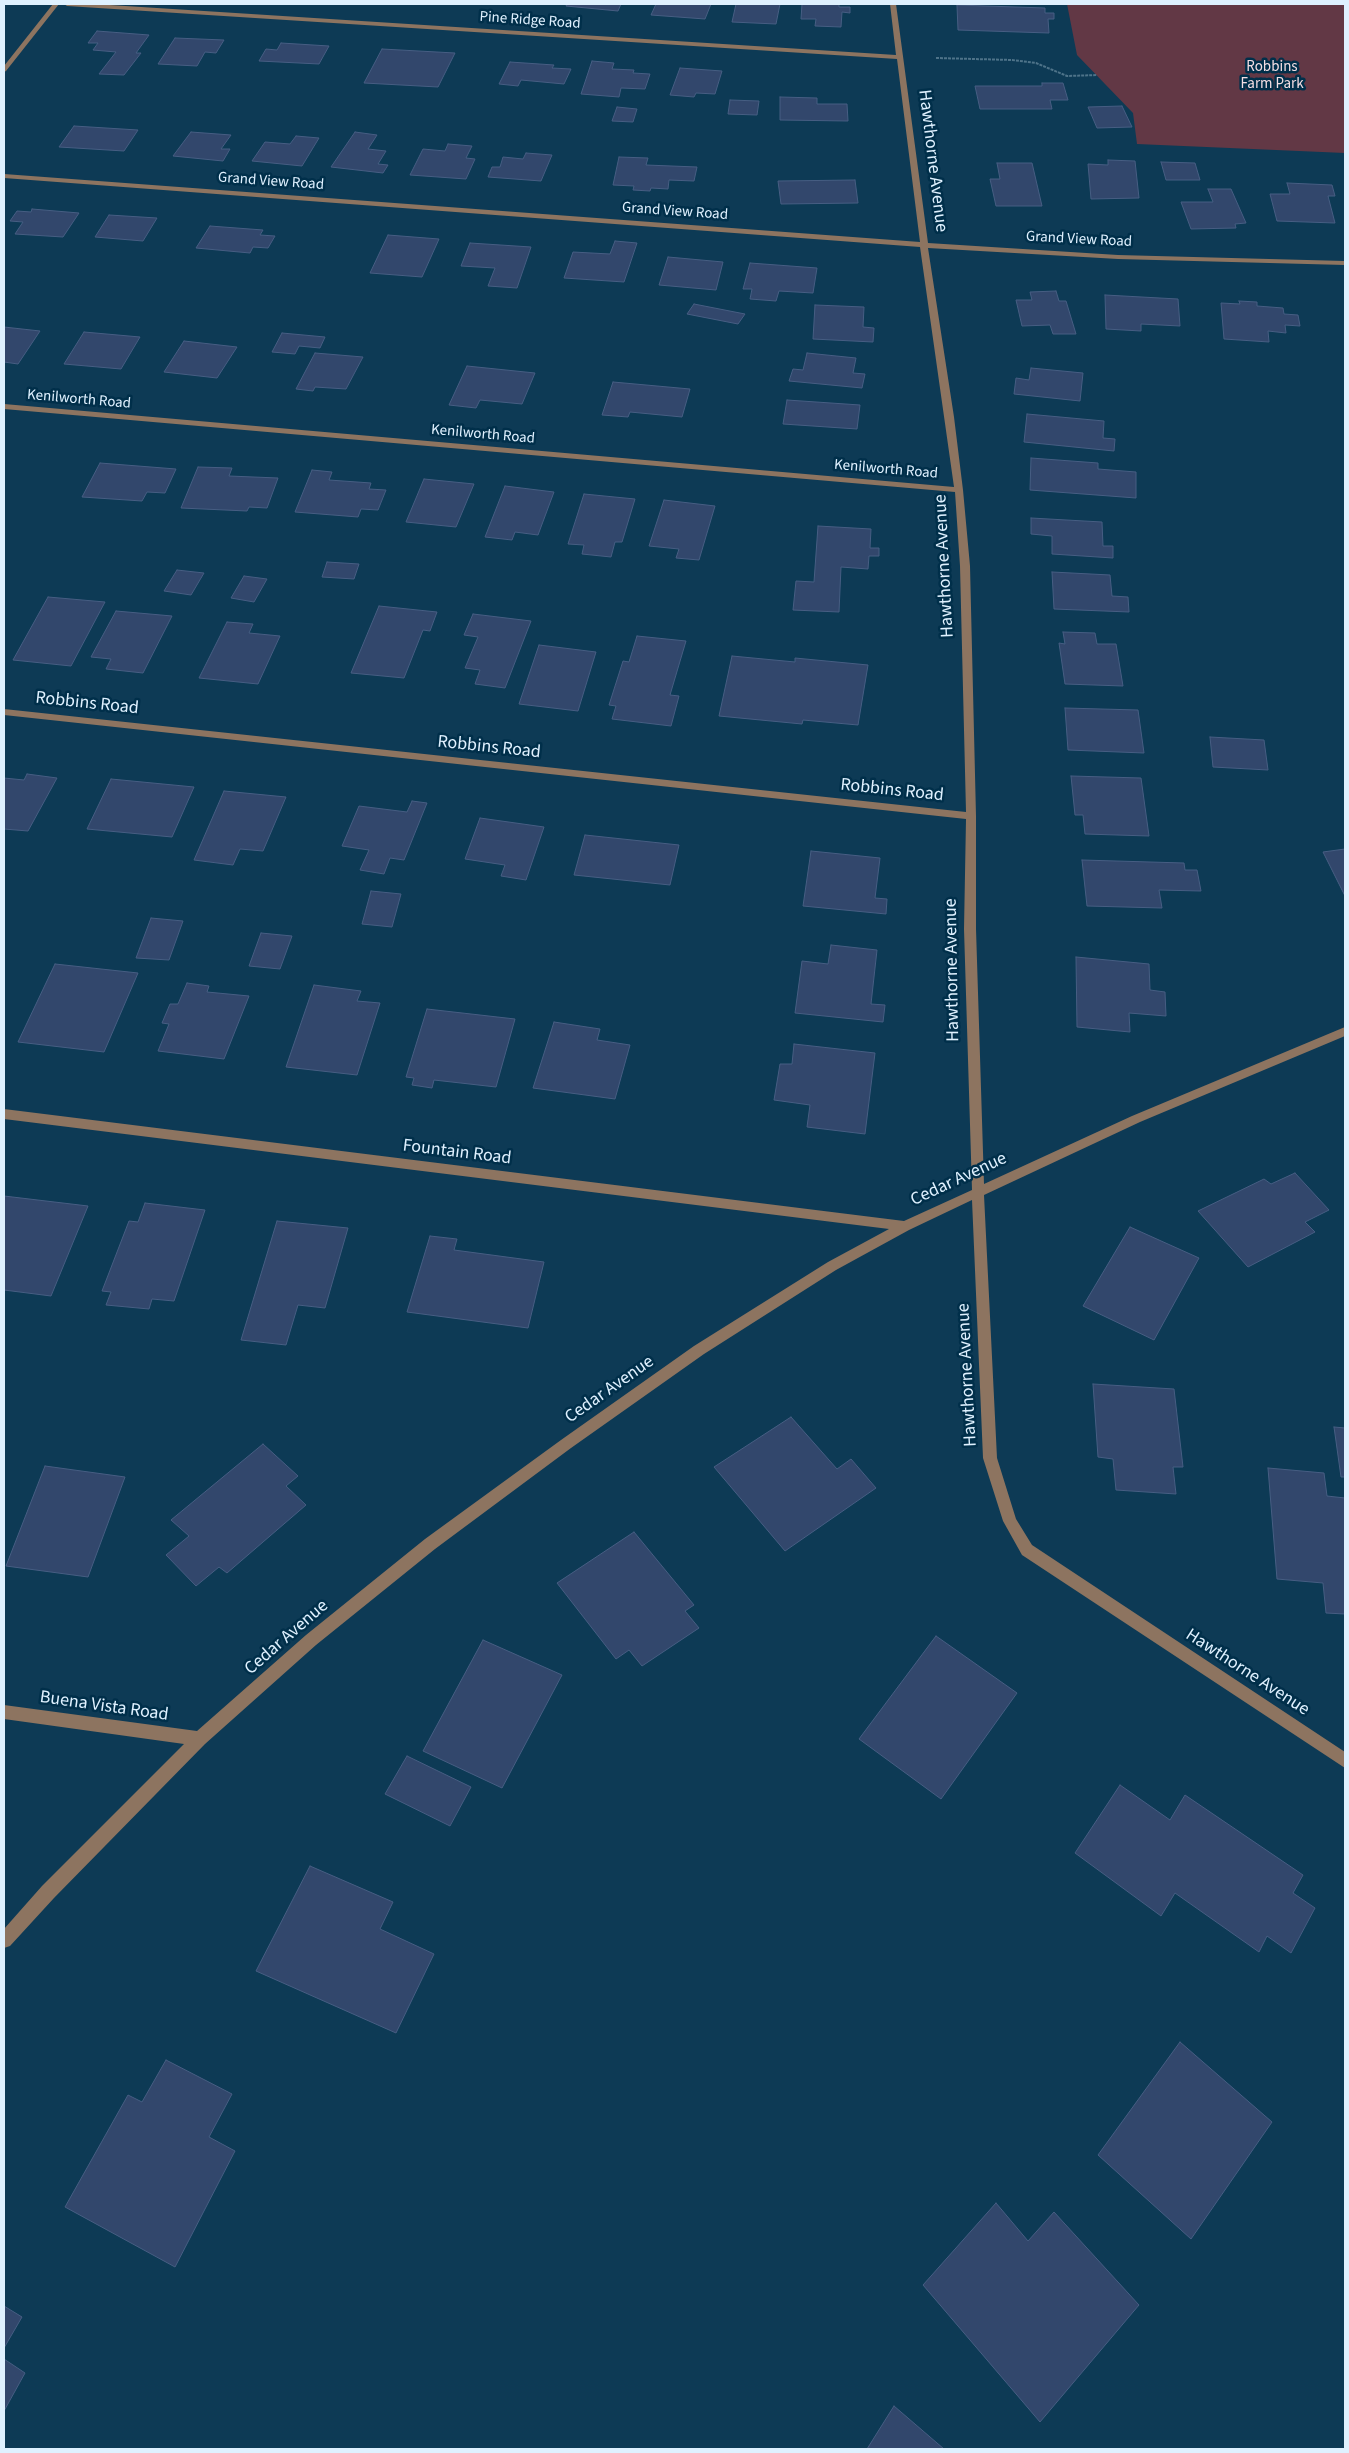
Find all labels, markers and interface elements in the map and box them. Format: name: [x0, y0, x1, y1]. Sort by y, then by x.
street label: Pine Ridge Road: [479, 8, 581, 34]
park label: Robbins Farm Park: [1240, 59, 1304, 94]
street label: Hawthorne Avenue: [913, 88, 951, 234]
street label: Grand View Road: [217, 169, 325, 195]
street label: Grand View Road: [621, 199, 729, 225]
street label: Grand View Road: [1026, 228, 1132, 252]
street label: Kenilworth Road: [26, 386, 132, 414]
street label: Kenilworth Road: [430, 421, 536, 449]
street label: Kenilworth Road: [833, 456, 939, 484]
street label: Hawthorne Avenue: [930, 494, 960, 638]
street label: Robbins Road: [34, 688, 140, 720]
street label: Robbins Road: [436, 732, 542, 764]
street label: Robbins Road: [839, 775, 945, 807]
street label: Hawthorne Avenue: [941, 898, 965, 1042]
street label: Fountain Road: [401, 1136, 513, 1170]
street label: Cedar Avenue: [907, 1148, 1011, 1212]
street label: Hawthorne Avenue: [953, 1303, 983, 1447]
street label: Cedar Avenue: [561, 1351, 659, 1429]
street label: Cedar Avenue: [241, 1596, 333, 1680]
street label: Hawthorne Avenue: [1181, 1625, 1313, 1721]
street label: Buena Vista Road: [38, 1687, 170, 1727]

